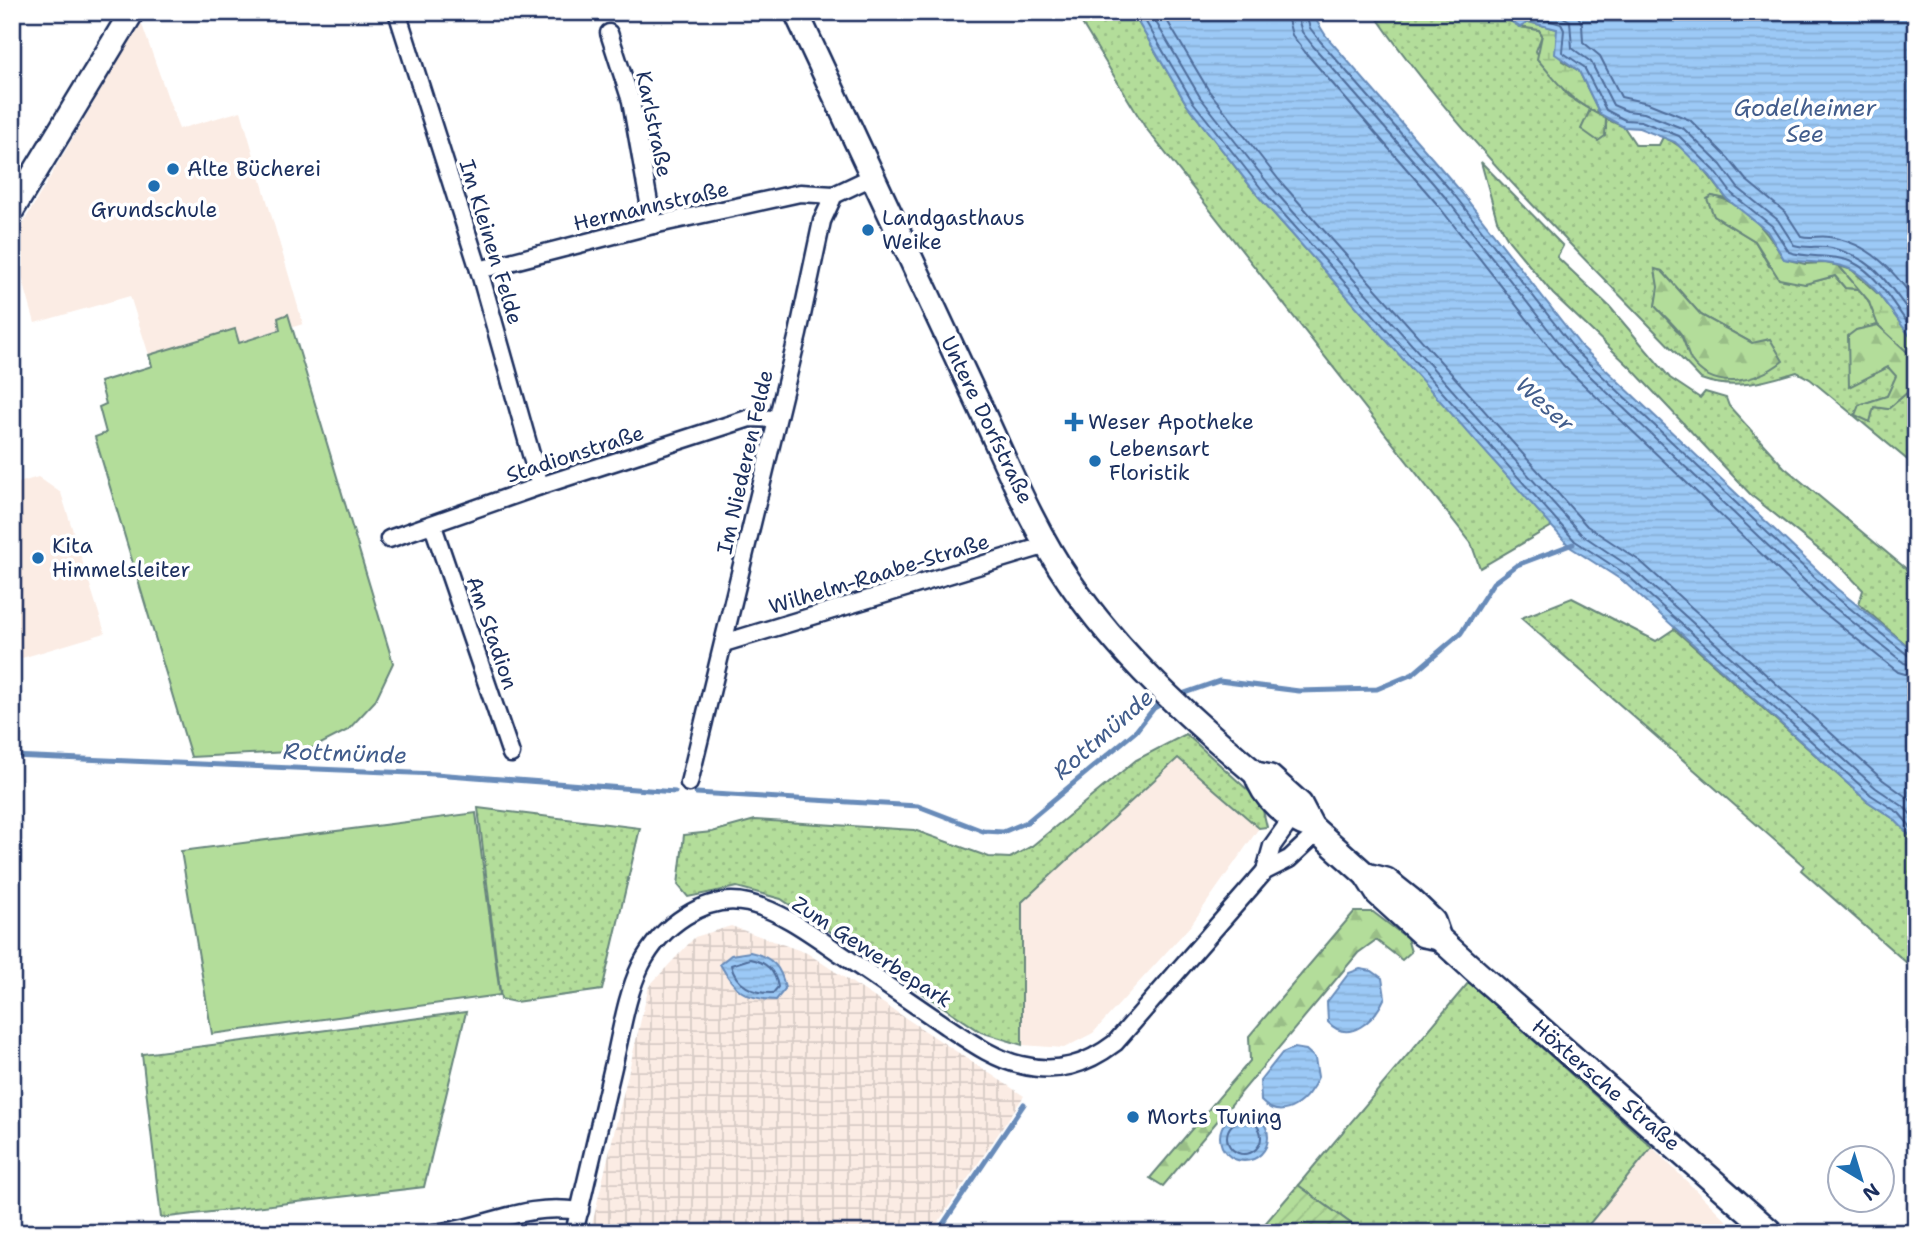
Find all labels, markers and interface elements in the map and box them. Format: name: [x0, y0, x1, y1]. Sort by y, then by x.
street label: Karlstraße: [629, 68, 679, 180]
water label: Godelheimer See: [1734, 93, 1877, 149]
place label: Alte Bücherei: [187, 155, 321, 183]
street label: Im Kleinen Felde: [453, 156, 529, 328]
marker: Alte Bücherei: [165, 161, 181, 177]
street label: Hermannstraße: [571, 175, 731, 237]
marker: Grundschule: [146, 178, 162, 194]
place label: Grundschule: [91, 196, 217, 224]
place label: Landgasthaus Weike: [882, 204, 1025, 256]
marker: Landgasthaus Weike: [860, 222, 876, 238]
street label: Untere Dorfstraße: [934, 332, 1040, 508]
street label: Im Niederen Felde: [710, 367, 780, 557]
water label: Weser: [1509, 370, 1582, 439]
place label: Weser Apotheke: [1088, 408, 1254, 436]
marker: Weser Apotheke: [1066, 414, 1082, 430]
street label: Stadionstraße: [502, 419, 648, 489]
place label: Lebensart Floristik: [1109, 435, 1210, 487]
marker: Lebensart Floristik: [1087, 453, 1103, 469]
street label: Wilhelm-Raabe-Straße: [765, 527, 993, 621]
place label: Kita Himmelsleiter: [52, 532, 190, 584]
marker: Kita Himmelsleiter: [30, 550, 46, 566]
street label: Am Stadion: [460, 573, 524, 693]
water label: Rottmünde: [1046, 682, 1160, 786]
water label: Rottmünde: [283, 736, 407, 770]
street label: Zum Gewerbepark: [787, 890, 957, 1014]
street label: Höxtersche Straße: [1526, 1013, 1686, 1157]
place label: Morts Tuning: [1147, 1103, 1282, 1131]
marker: Morts Tuning: [1125, 1109, 1141, 1125]
north arrow: [1826, 1144, 1896, 1214]
text: N: [1858, 1178, 1885, 1206]

